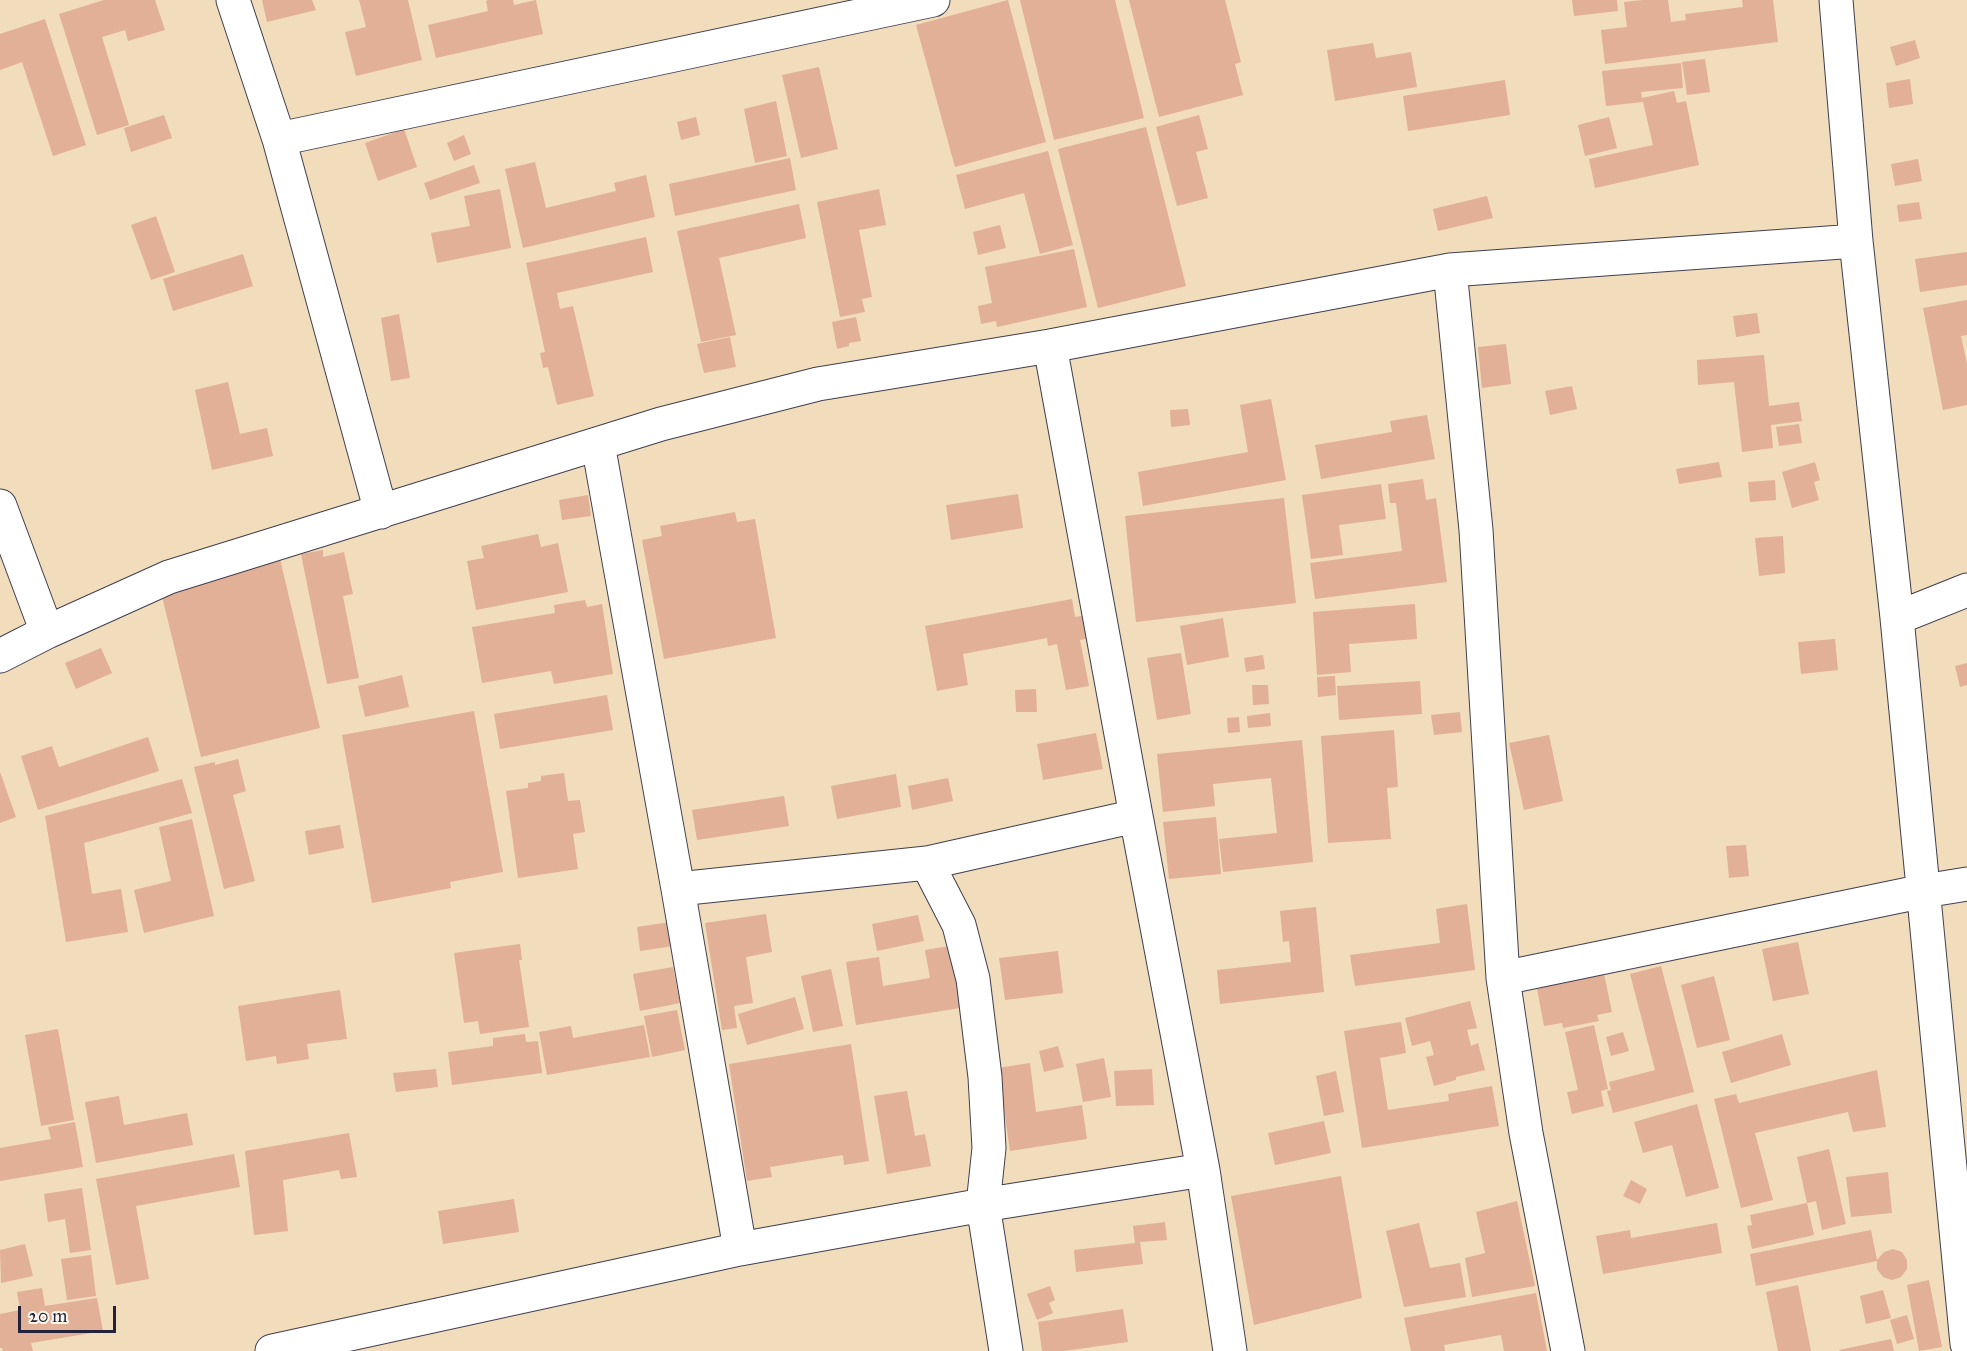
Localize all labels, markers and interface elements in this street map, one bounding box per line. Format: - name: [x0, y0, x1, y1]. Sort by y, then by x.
- scale bar: [21, 1294, 118, 1332]
- text: 20 m: [29, 1305, 67, 1327]

